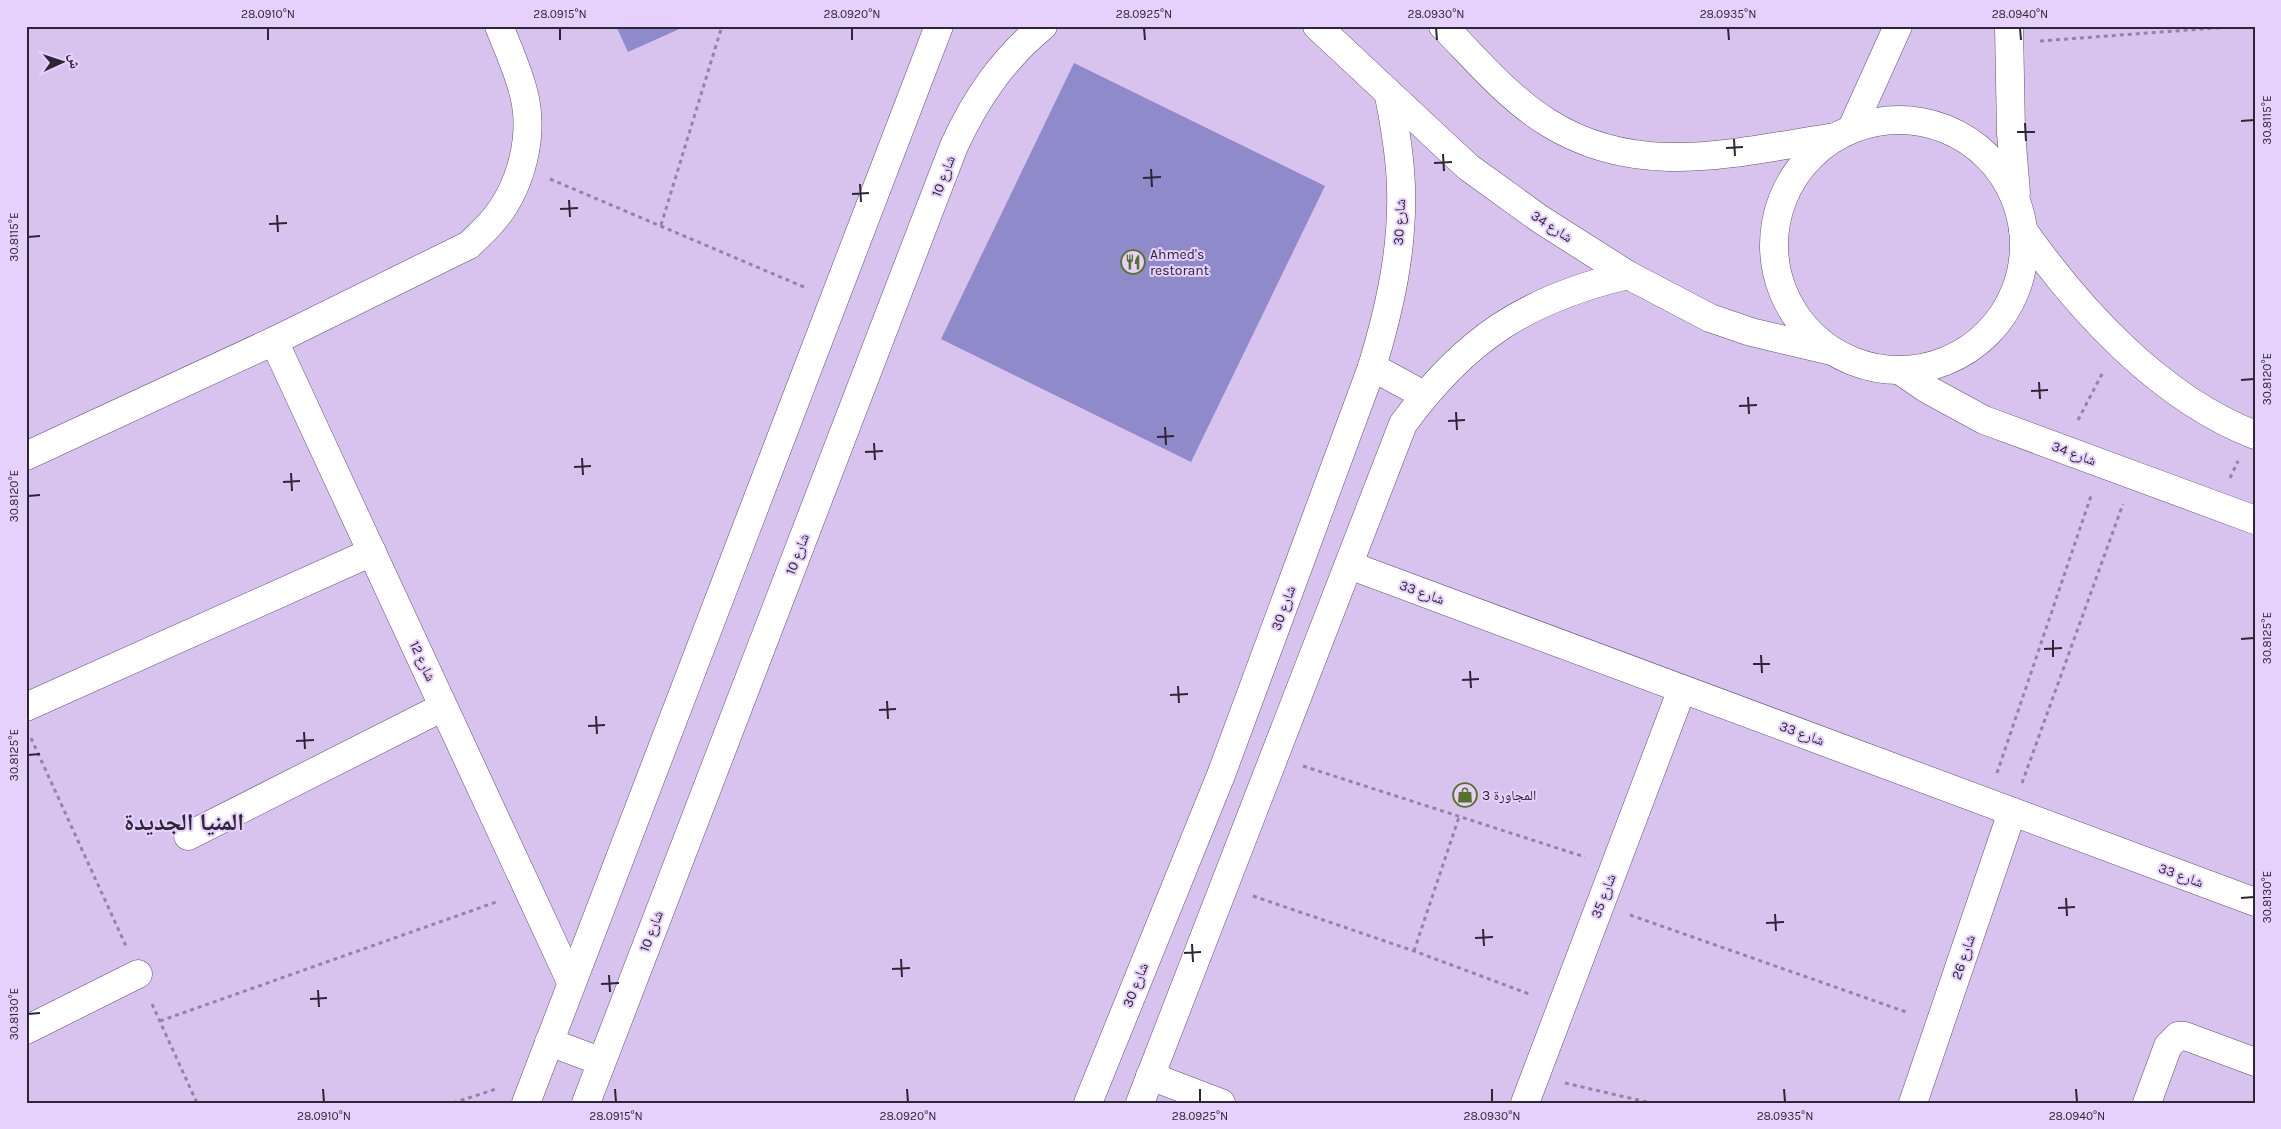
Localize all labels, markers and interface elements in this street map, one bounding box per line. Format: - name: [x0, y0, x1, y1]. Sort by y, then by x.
- text: 28.0910°N: [241, 7, 295, 21]
- text: 28.0915°N: [533, 7, 587, 21]
- text: 28.0920°N: [824, 7, 880, 21]
- text: 28.0925°N: [1116, 7, 1172, 21]
- text: 28.0930°N: [1407, 7, 1465, 21]
- text: 28.0935°N: [1700, 7, 1756, 21]
- text: 28.0940°N: [1992, 7, 2048, 21]
- north arrow: [38, 38, 88, 88]
- text: ش: [66, 53, 83, 69]
- text: 30.8115°E: [2260, 95, 2274, 145]
- street label: شارع 10: [928, 153, 960, 200]
- street label: شارع 30: [1390, 198, 1410, 246]
- street label: شارع 34: [1527, 207, 1576, 247]
- text: 30.8115°E: [7, 212, 21, 262]
- place label: Ahmed's restorant: [1150, 246, 1209, 279]
- restaurant icon: Ahmed's restorant: [1120, 249, 1146, 275]
- text: 30.8120°E: [2260, 353, 2274, 405]
- street label: شارع 34: [2049, 438, 2098, 470]
- text: 30.8120°E: [7, 470, 21, 522]
- street label: شارع 10: [782, 531, 814, 578]
- street label: شارع 33: [1397, 577, 1447, 609]
- street label: شارع 30: [1268, 583, 1300, 633]
- text: 30.8125°E: [2260, 612, 2274, 664]
- street label: شارع 12: [405, 638, 439, 685]
- street label: شارع 33: [1777, 718, 1827, 750]
- text: 30.8125°E: [7, 729, 21, 781]
- shop icon: المجاورة 3: [1452, 782, 1478, 808]
- place label: المجاورة 3: [1482, 787, 1536, 804]
- district label: المنيا الجديدة: [124, 808, 244, 836]
- street label: شارع 33: [2156, 860, 2206, 892]
- text: 30.8130°E: [2260, 871, 2274, 923]
- street label: شارع 35: [1587, 872, 1621, 921]
- street label: شارع 10: [636, 908, 668, 955]
- street label: شارع 26: [1948, 933, 1980, 982]
- street label: شارع 30: [1119, 960, 1153, 1010]
- text: 30.8130°E: [7, 988, 21, 1040]
- text: 28.0910°N: [297, 1109, 351, 1123]
- text: 28.0915°N: [589, 1109, 643, 1123]
- text: 28.0920°N: [880, 1109, 936, 1123]
- text: 28.0925°N: [1172, 1109, 1228, 1123]
- text: 28.0930°N: [1463, 1109, 1521, 1123]
- text: 28.0935°N: [1757, 1109, 1813, 1123]
- text: 28.0940°N: [2049, 1109, 2105, 1123]

